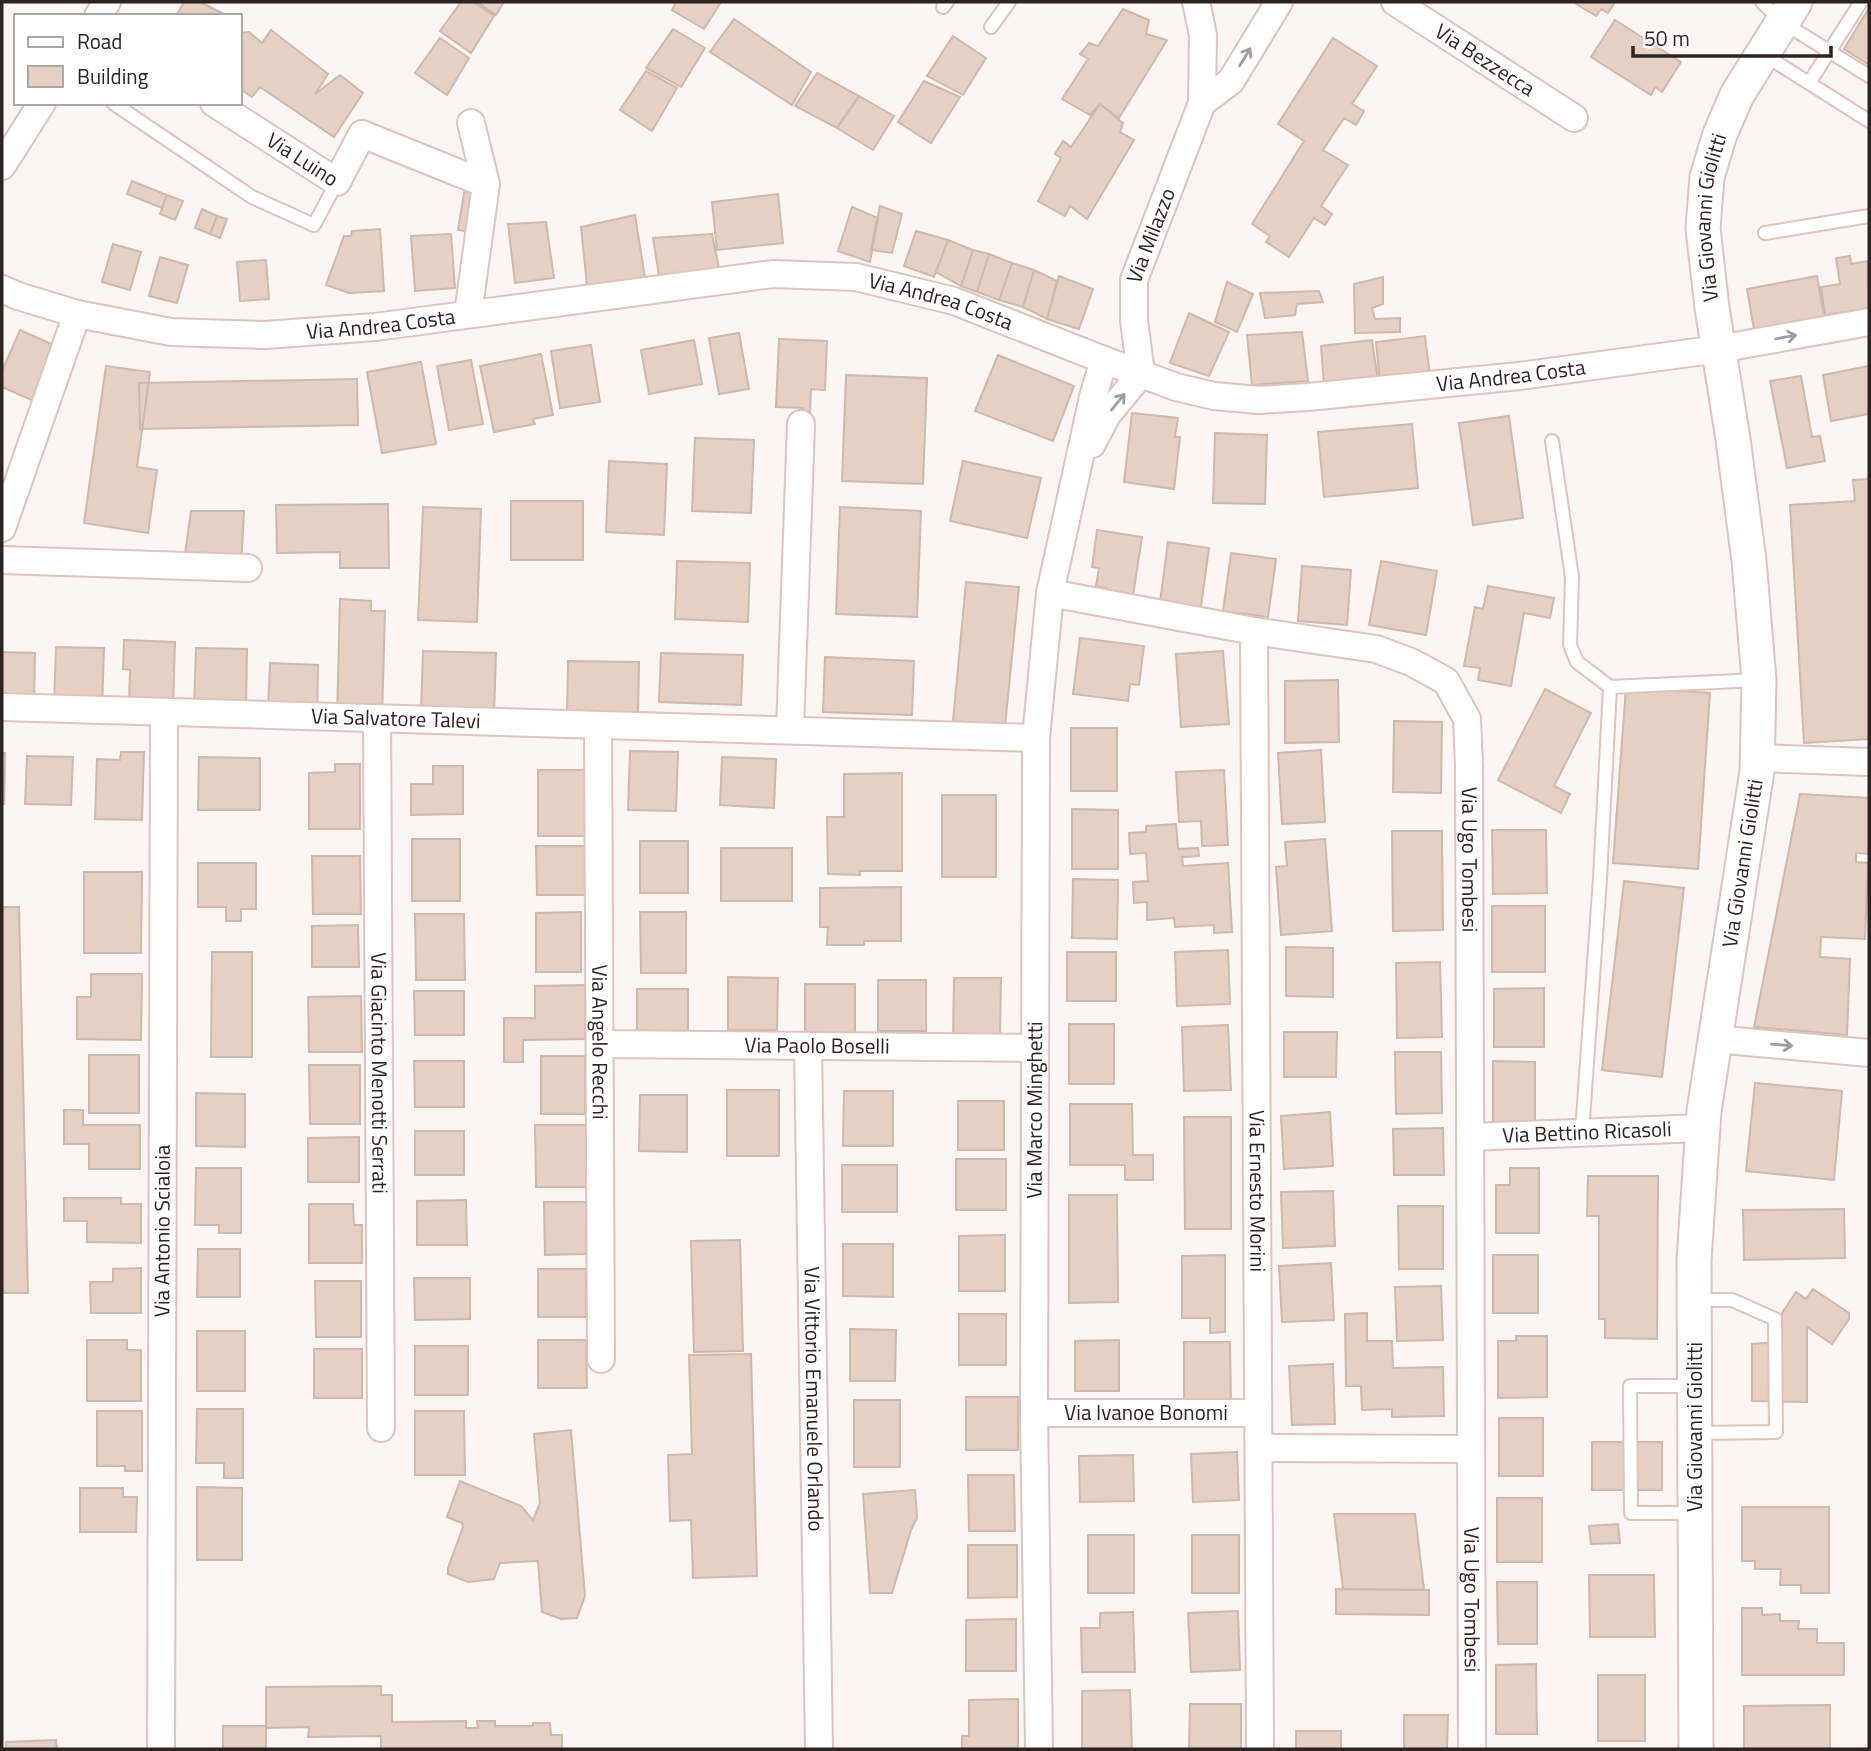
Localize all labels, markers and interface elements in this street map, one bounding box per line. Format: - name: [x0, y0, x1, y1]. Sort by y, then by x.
- legend: [14, 14, 242, 105]
- scale bar: [1633, 14, 1831, 58]
- street label: Via Bezzecca: [1429, 15, 1542, 104]
- text: 50 m: [1644, 22, 1690, 54]
- text: Road: [77, 25, 122, 57]
- one-way arrow: [1239, 48, 1253, 68]
- text: Building: [77, 60, 149, 92]
- street label: Via Luino: [261, 124, 345, 194]
- street label: Via Giovanni Giolitti: [1686, 129, 1734, 304]
- street label: Via Milazzo: [1117, 183, 1183, 288]
- street label: Via Andrea Costa: [865, 264, 1019, 338]
- street label: Via Andrea Costa: [305, 299, 457, 347]
- one-way arrow: [1774, 330, 1797, 343]
- street label: Via Andrea Costa: [1435, 350, 1588, 399]
- one-way arrow: [1110, 393, 1126, 411]
- street label: Via Salvatore Talevi: [311, 699, 481, 736]
- street label: Via Giovanni Giolitti: [1713, 777, 1771, 950]
- street label: Via Ugo Tombesi: [1454, 787, 1487, 932]
- street label: Via Giacinto Menotti Serrati: [363, 952, 397, 1194]
- street label: Via Angelo Recchi: [584, 964, 617, 1120]
- street label: Via Marco Minghetti: [1018, 1021, 1050, 1199]
- street label: Via Paolo Boselli: [744, 1028, 890, 1062]
- one-way arrow: [1770, 1039, 1793, 1052]
- street label: Via Ernesto Morini: [1242, 1110, 1274, 1272]
- street label: Via Bettino Ricasoli: [1502, 1112, 1672, 1151]
- street label: Via Antonio Scialoia: [145, 1144, 178, 1317]
- street label: Via Vittorio Emanuele Orlando: [796, 1266, 833, 1532]
- street label: Via Giovanni Giolitti: [1678, 1342, 1710, 1512]
- street label: Via Ivanoe Bonomi: [1064, 1396, 1228, 1428]
- street label: Via Ugo Tombesi: [1456, 1527, 1489, 1672]

